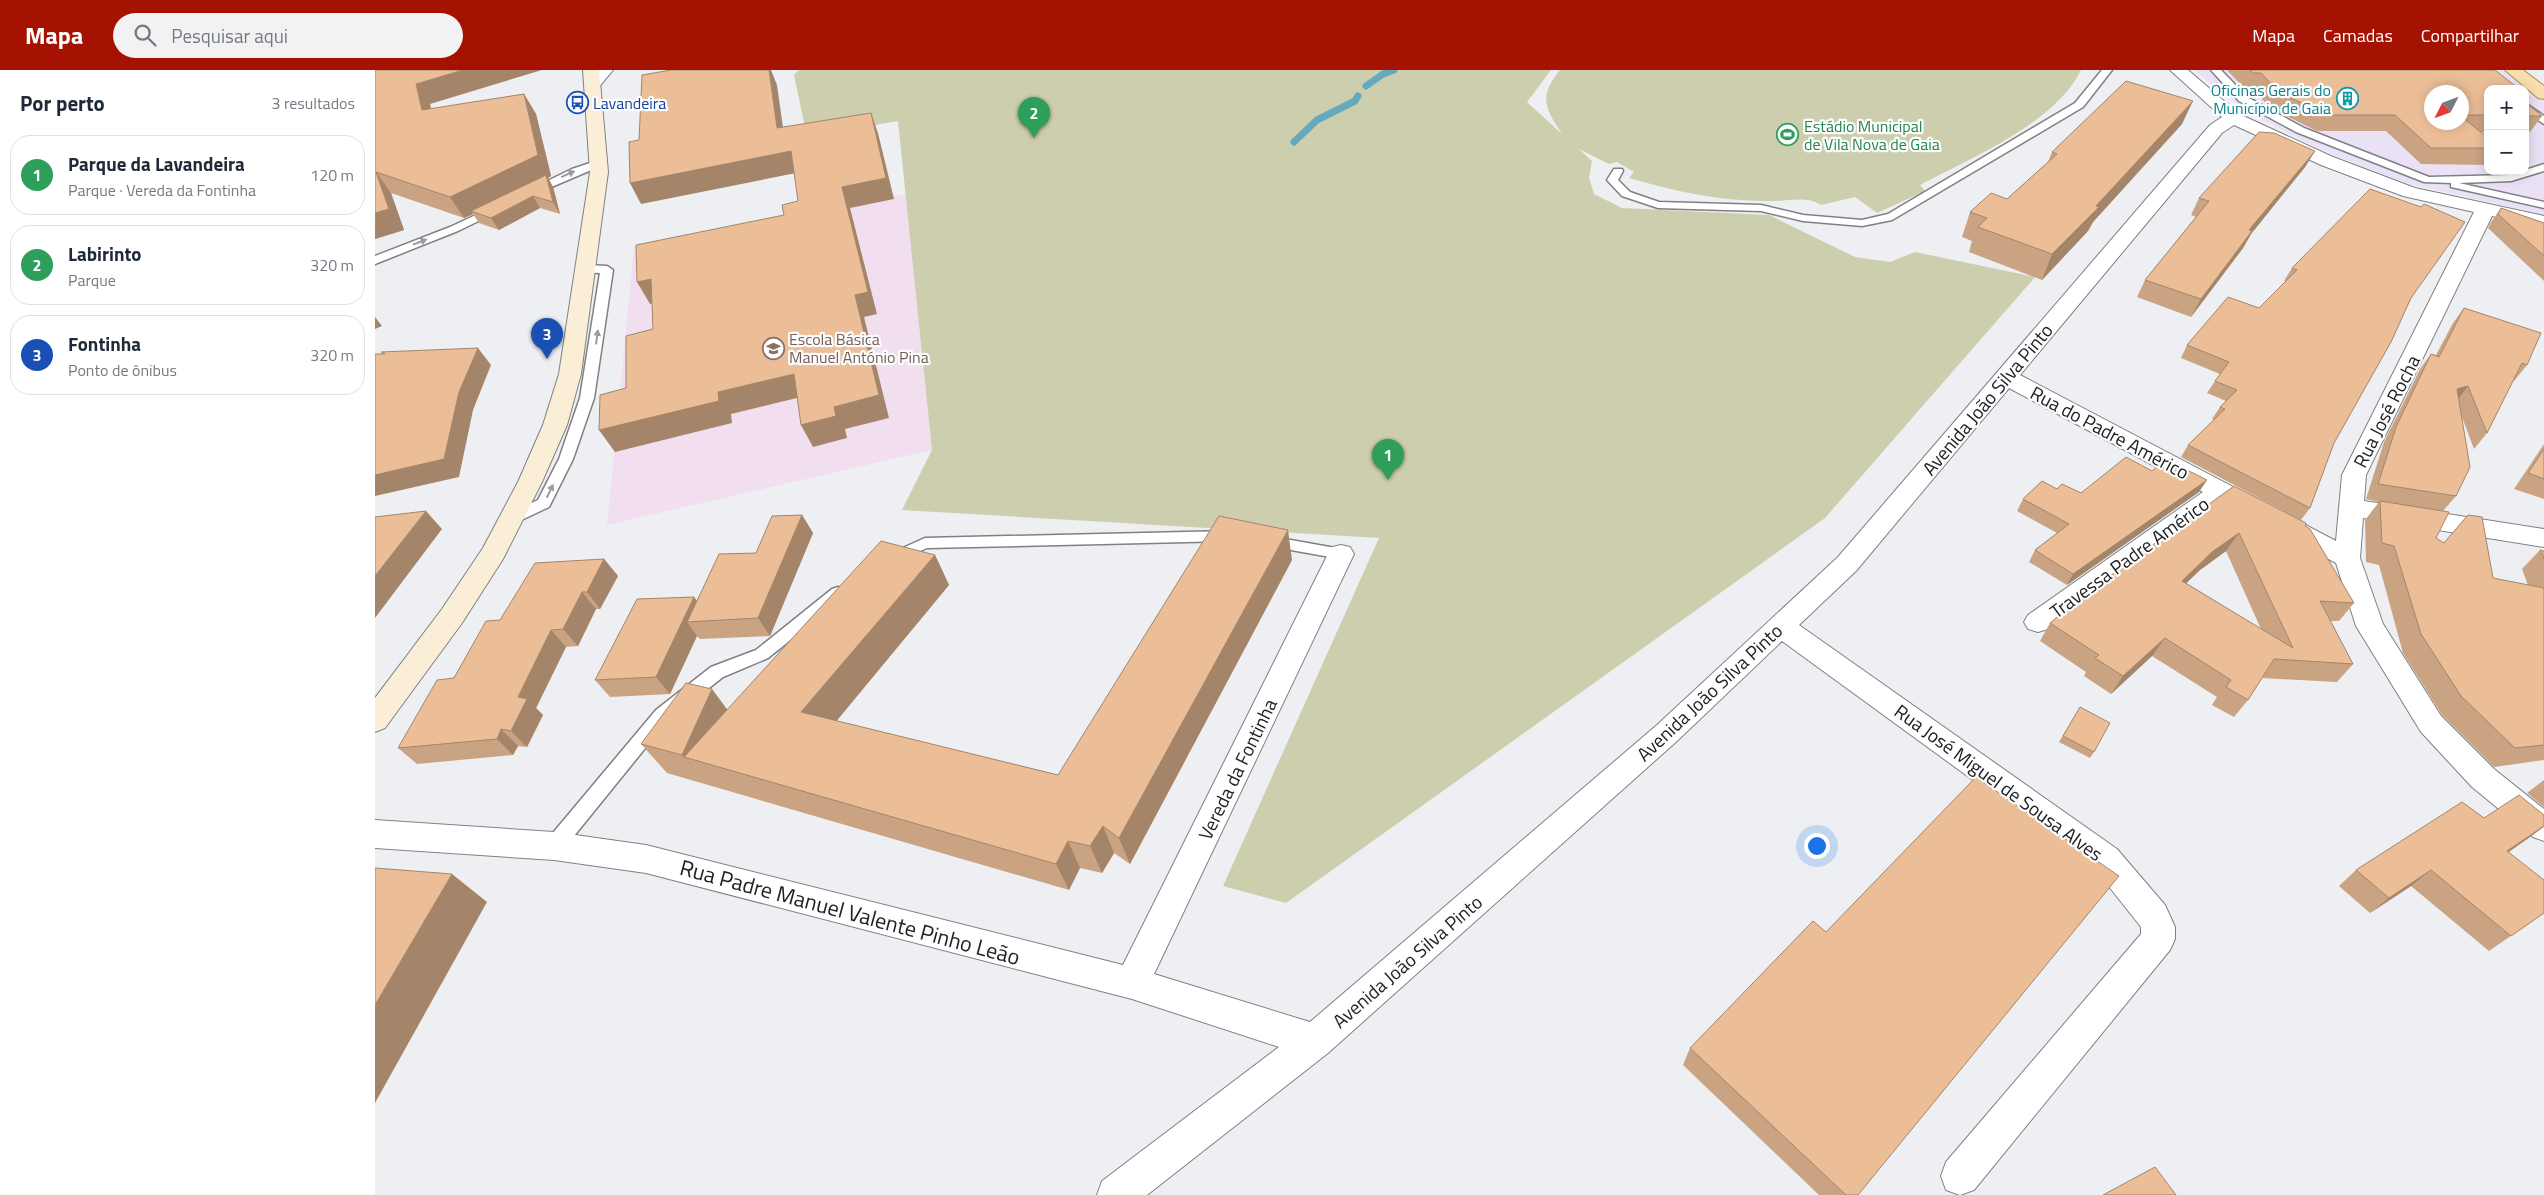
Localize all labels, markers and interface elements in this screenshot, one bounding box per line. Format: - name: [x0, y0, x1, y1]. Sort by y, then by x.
- search box: [113, 13, 463, 58]
- text: Mapa: [25, 17, 83, 53]
- icon: search: [131, 21, 159, 49]
- text: Pesquisar aqui: [171, 21, 288, 50]
- text: Mapa: [2252, 22, 2295, 49]
- text: Camadas: [2323, 22, 2393, 49]
- text: Compartilhar: [2421, 22, 2519, 49]
- place label: Oficinas Gerais do Município de Gaia: [2211, 78, 2331, 120]
- north arrow: [2424, 85, 2469, 130]
- map controls: [2484, 85, 2529, 175]
- button: +: [2484, 85, 2529, 130]
- text: Por perto: [20, 87, 105, 119]
- building icon: Oficinas Gerais do Município de Gaia: [2335, 87, 2359, 111]
- text: 3 resultados: [271, 91, 355, 115]
- bus stop icon: Lavandeira: [565, 91, 589, 115]
- place label: Lavandeira: [593, 91, 666, 115]
- pin: 2: [1018, 97, 1050, 138]
- place label: Estádio Municipal de Vila Nova de Gaia: [1804, 114, 1940, 156]
- sports icon: Estádio Municipal de Vila Nova de Gaia: [1776, 123, 1800, 147]
- button: −: [2484, 130, 2529, 175]
- text: Parque da Lavandeira: [68, 149, 245, 178]
- text: 1: [33, 163, 41, 187]
- text: 120 m: [310, 163, 354, 187]
- one-way arrow: [561, 170, 575, 178]
- text: Parque · Vereda da Fontinha: [68, 178, 256, 202]
- one-way arrow: [413, 238, 428, 245]
- text: Labirinto: [68, 239, 141, 268]
- text: 2: [33, 253, 41, 277]
- text: 320 m: [310, 253, 354, 277]
- text: Parque: [68, 268, 116, 292]
- street label: Avenida João Silva Pinto: [1915, 317, 2059, 481]
- pin: 3: [531, 318, 563, 359]
- place label: Escola Básica Manuel António Pina: [789, 327, 929, 369]
- one-way arrow: [594, 328, 602, 344]
- text: Fontinha: [68, 329, 141, 358]
- school or university icon: Escola Básica Manuel António Pina: [761, 336, 785, 360]
- text: 3: [33, 343, 41, 367]
- text: 320 m: [310, 343, 354, 367]
- street label: Rua José Rocha: [2345, 349, 2427, 472]
- text: Ponto de ônibus: [68, 358, 177, 382]
- street label: Rua do Padre Américo: [2025, 378, 2195, 486]
- pin: 1: [1372, 439, 1404, 480]
- one-way arrow: [546, 484, 554, 498]
- street label: Travessa Padre Américo: [2043, 489, 2215, 625]
- street label: Avenida João Silva Pinto: [1629, 616, 1789, 768]
- street label: Vereda da Fontinha: [1190, 693, 1284, 845]
- street label: Rua José Miguel de Sousa Alves: [1889, 696, 2109, 868]
- your location: [1804, 833, 1830, 859]
- street label: Rua Padre Manuel Valente Pinho Leão: [676, 850, 1024, 974]
- street label: Avenida João Silva Pinto: [1326, 888, 1488, 1034]

